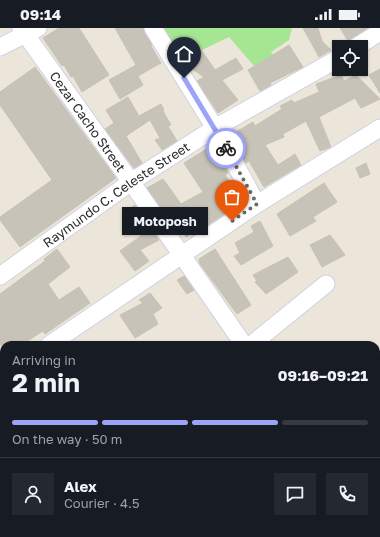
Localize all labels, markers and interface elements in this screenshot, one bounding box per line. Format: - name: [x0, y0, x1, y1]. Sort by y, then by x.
- text: 09:14: [20, 5, 61, 23]
- pin: [167, 37, 201, 78]
- map controls: [332, 40, 368, 76]
- button: locate: [332, 40, 368, 76]
- icon: home: [173, 43, 195, 65]
- street label: Cezar Cacho Street: [47, 68, 129, 175]
- courier: [206, 128, 246, 168]
- icon: bike: [215, 137, 237, 159]
- street label: Raymundo C. Celeste Street: [40, 138, 193, 251]
- pin: [215, 180, 249, 221]
- icon: bag: [221, 186, 243, 208]
- callout: Motoposh: [122, 207, 208, 235]
- text: Motoposh: [133, 213, 197, 229]
- text: Arriving in: [12, 352, 76, 368]
- text: 09:16–09:21: [278, 366, 368, 384]
- text: 2 min: [12, 367, 80, 398]
- text: On the way · 50 m: [12, 431, 122, 447]
- button: person: [12, 473, 54, 515]
- button: chat: [274, 473, 316, 515]
- button: phone: [326, 473, 368, 515]
- text: Alex: [64, 477, 97, 495]
- text: Courier · 4.5: [64, 495, 139, 511]

